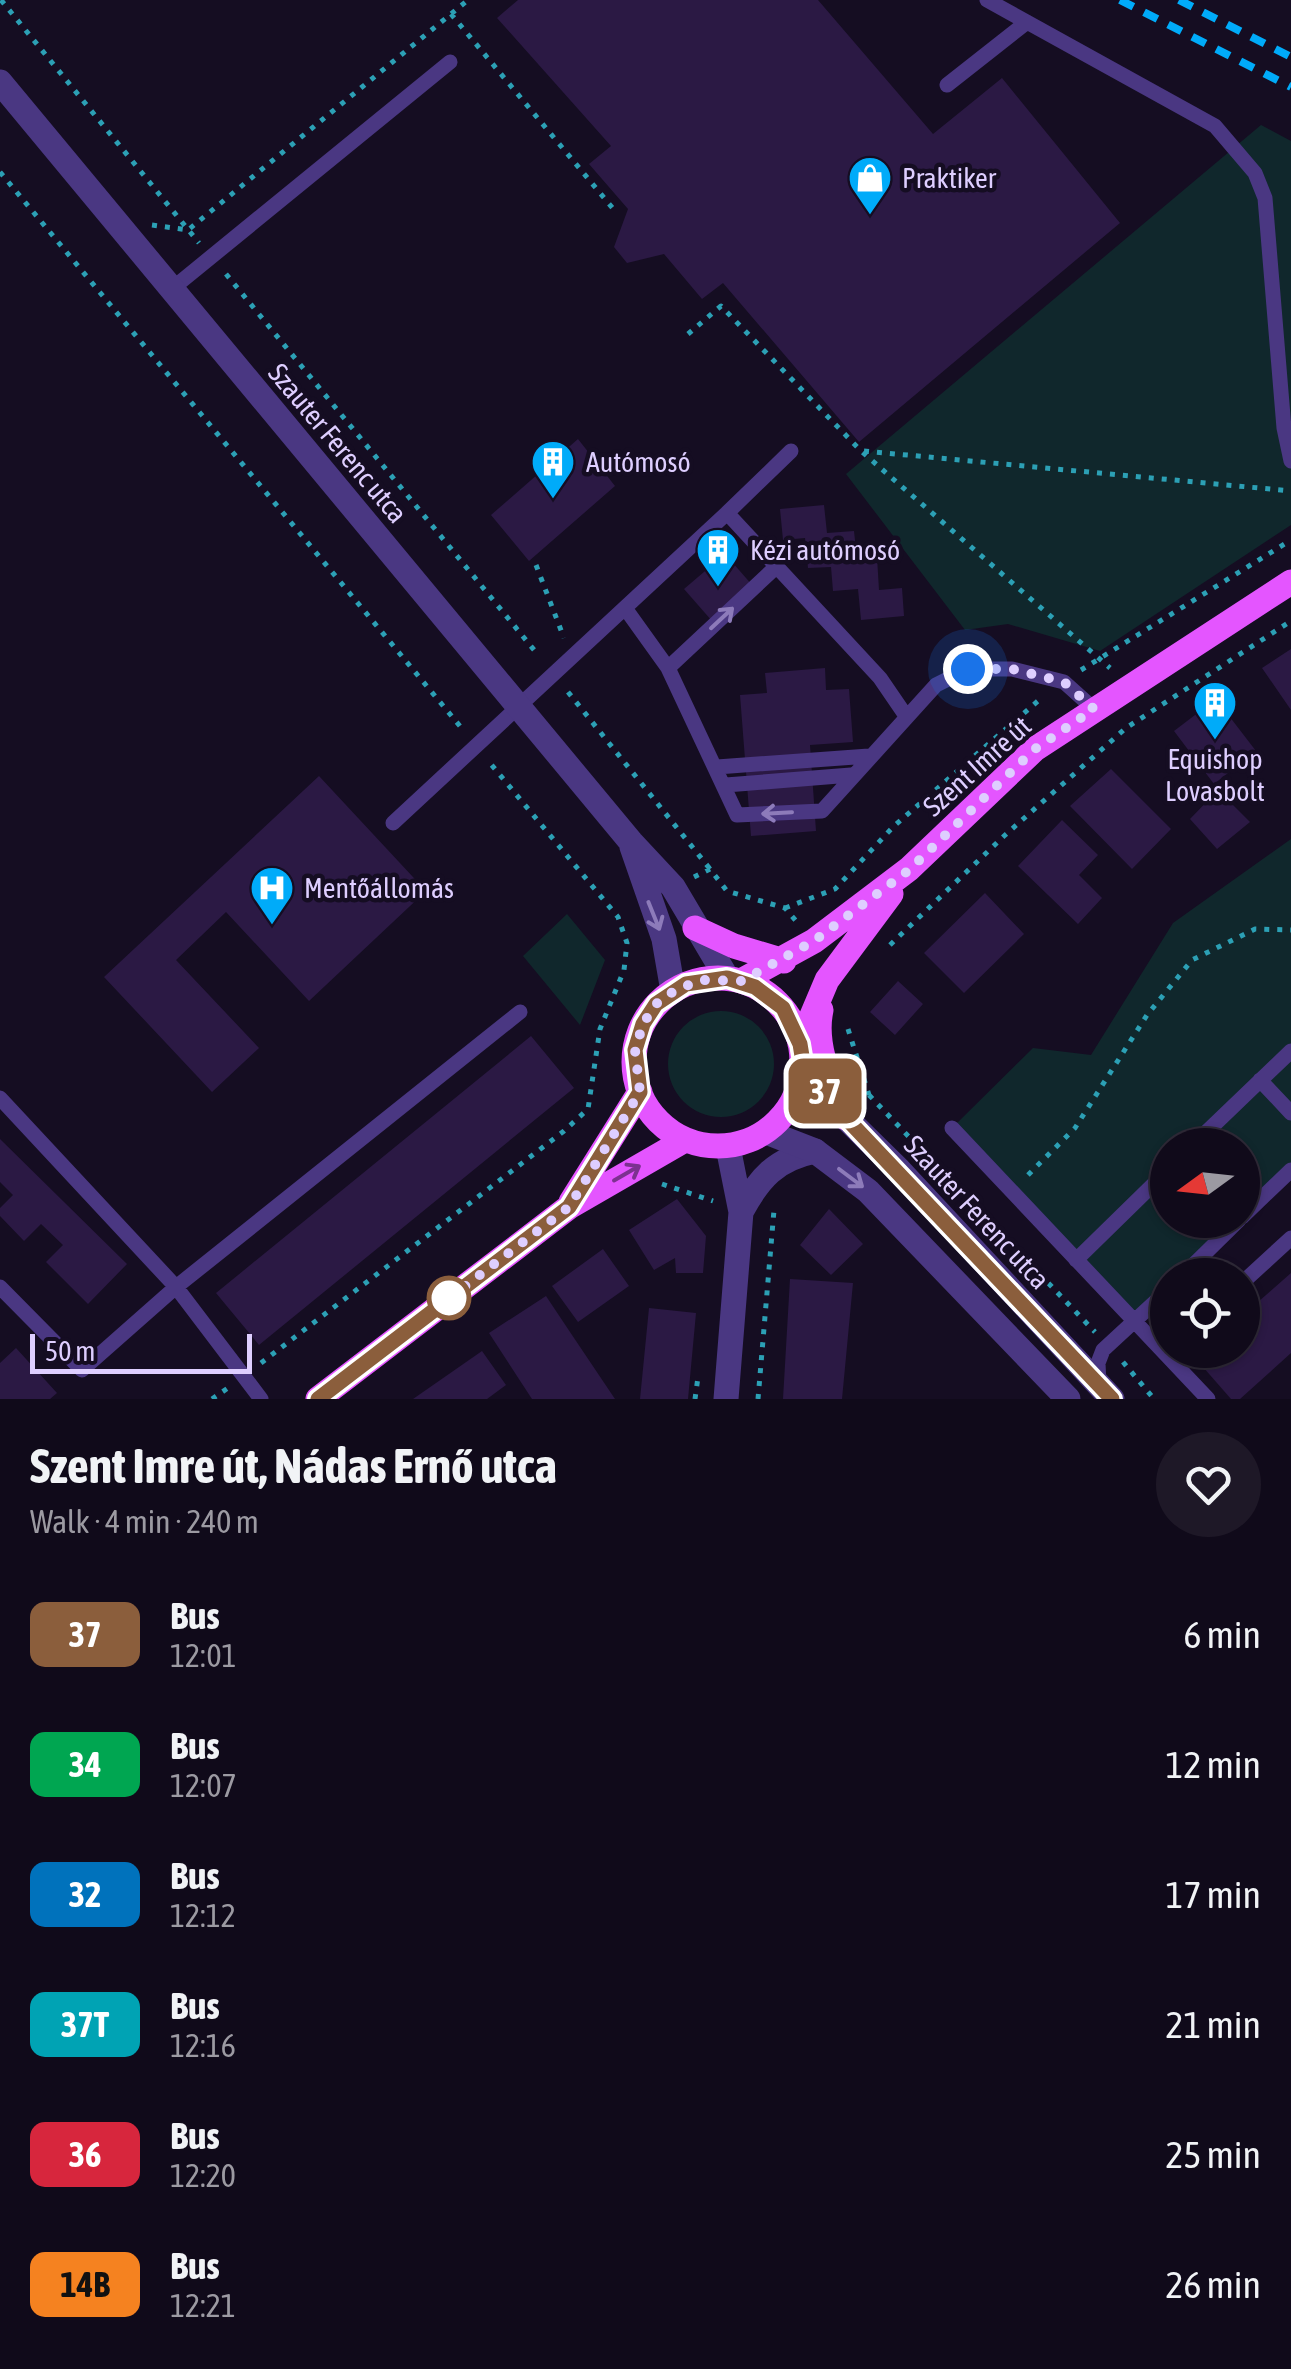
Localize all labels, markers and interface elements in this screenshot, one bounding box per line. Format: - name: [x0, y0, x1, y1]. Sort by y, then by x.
- shop icon: Praktiker: [847, 155, 893, 216]
- place label: Praktiker: [902, 162, 997, 194]
- street label: Szauter Ferenc utca: [262, 357, 414, 529]
- building icon: Autómosó: [530, 439, 576, 500]
- place label: Autómosó: [586, 446, 691, 478]
- building icon: Kézi autómosó: [695, 527, 741, 588]
- place label: Kézi autómosó: [750, 534, 900, 566]
- one-way arrow: [709, 606, 735, 630]
- your location: [943, 644, 993, 694]
- building icon: Equishop Lovasbolt: [1192, 680, 1238, 741]
- street label: Szent Imre út: [917, 709, 1037, 823]
- place label: Equishop Lovasbolt: [1165, 743, 1265, 807]
- one-way arrow: [761, 804, 794, 823]
- hospital icon: Mentőállomás: [249, 865, 295, 926]
- place label: Mentőállomás: [304, 872, 454, 904]
- one-way arrow: [647, 900, 665, 931]
- line badge: 37: [780, 1058, 870, 1124]
- text: 37: [809, 1071, 841, 1111]
- north arrow: [1150, 1128, 1260, 1238]
- map controls: [1150, 1128, 1260, 1368]
- street label: Szauter Ferenc utca: [898, 1129, 1056, 1295]
- one-way arrow: [612, 1163, 640, 1183]
- one-way arrow: [837, 1168, 864, 1189]
- button: locate: [1150, 1258, 1260, 1368]
- unlabelled marker: [428, 1277, 470, 1319]
- scale bar: [30, 1329, 252, 1374]
- text: 50 m: [45, 1335, 95, 1367]
- button: heart: [1156, 1432, 1261, 1537]
- text: Szent Imre út, Nádas Ernő utca: [30, 1438, 557, 1493]
- text: Walk · 4 min · 240 m: [30, 1503, 259, 1540]
- text: Bus: [170, 1594, 220, 1637]
- text: 6 min: [1183, 1613, 1261, 1656]
- text: 37: [69, 1614, 101, 1654]
- text: 12:01: [170, 1637, 237, 1674]
- text: Bus: [170, 1724, 220, 1767]
- text: 12 min: [1166, 1743, 1261, 1786]
- text: 34: [69, 1744, 101, 1784]
- text: 12:07: [170, 1767, 237, 1804]
- text: Bus: [170, 1854, 220, 1897]
- text: 17 min: [1166, 1873, 1261, 1916]
- text: 32: [69, 1874, 101, 1914]
- text: 12:12: [170, 1897, 236, 1934]
- text: Bus: [170, 1984, 220, 2027]
- text: 21 min: [1166, 2003, 1261, 2046]
- text: 37T: [61, 2004, 109, 2044]
- text: 12:16: [170, 2027, 236, 2064]
- text: Bus: [170, 2114, 220, 2157]
- text: 25 min: [1166, 2133, 1261, 2176]
- text: 36: [69, 2134, 101, 2174]
- text: 12:20: [170, 2157, 236, 2194]
- text: Bus: [170, 2244, 220, 2287]
- text: 26 min: [1166, 2263, 1261, 2306]
- text: 14B: [60, 2264, 110, 2304]
- text: 12:21: [170, 2287, 236, 2324]

